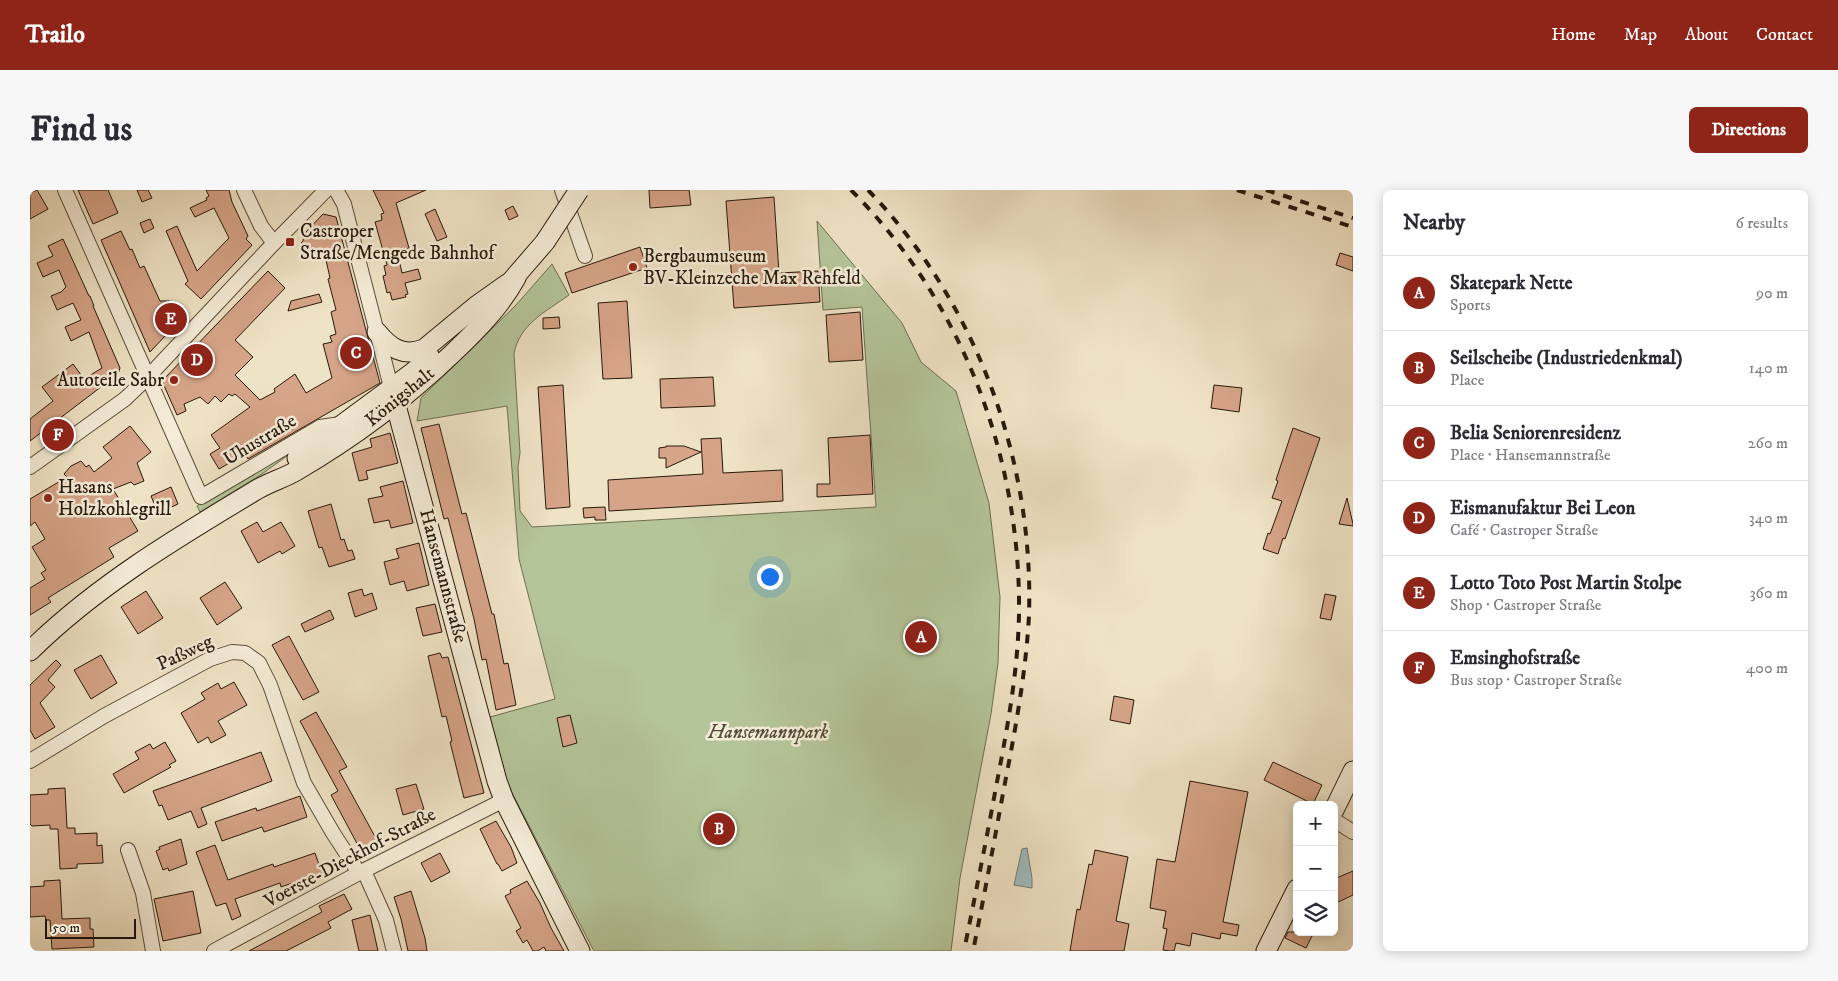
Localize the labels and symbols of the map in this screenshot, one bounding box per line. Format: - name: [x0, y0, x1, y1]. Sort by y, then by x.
- place label: Castroper Straße/Mengede Bahnhof: [300, 220, 497, 265]
- marker: Castroper Straße/Mengede Bahnhof: [284, 236, 296, 248]
- place label: Bergbaumuseum BV-Kleinzeche Max Rehfeld: [643, 245, 861, 290]
- marker: Bergbaumuseum BV-Kleinzeche Max Rehfeld: [627, 261, 639, 273]
- pin: E: [155, 300, 187, 338]
- pin: C: [340, 334, 372, 372]
- pin: D: [181, 341, 213, 379]
- street label: Königshalt: [361, 362, 439, 432]
- place label: Autoteile Sabr: [57, 369, 164, 392]
- marker: Autoteile Sabr: [168, 374, 180, 386]
- street label: Uhustraße: [220, 409, 301, 471]
- pin: F: [42, 416, 74, 454]
- place label: Hasans Holzkohlegrill: [58, 476, 172, 521]
- marker: Hasans Holzkohlegrill: [42, 492, 54, 504]
- street label: Hansemannstraße: [414, 507, 472, 645]
- your location: [757, 564, 783, 590]
- pin: A: [905, 618, 937, 656]
- street label: Paßweg: [153, 630, 217, 676]
- park label: Hansemannpark: [707, 721, 828, 745]
- street label: Voerste-Dieckhof-Straße: [259, 803, 440, 913]
- pin: B: [703, 810, 735, 848]
- scale bar: [45, 916, 136, 939]

